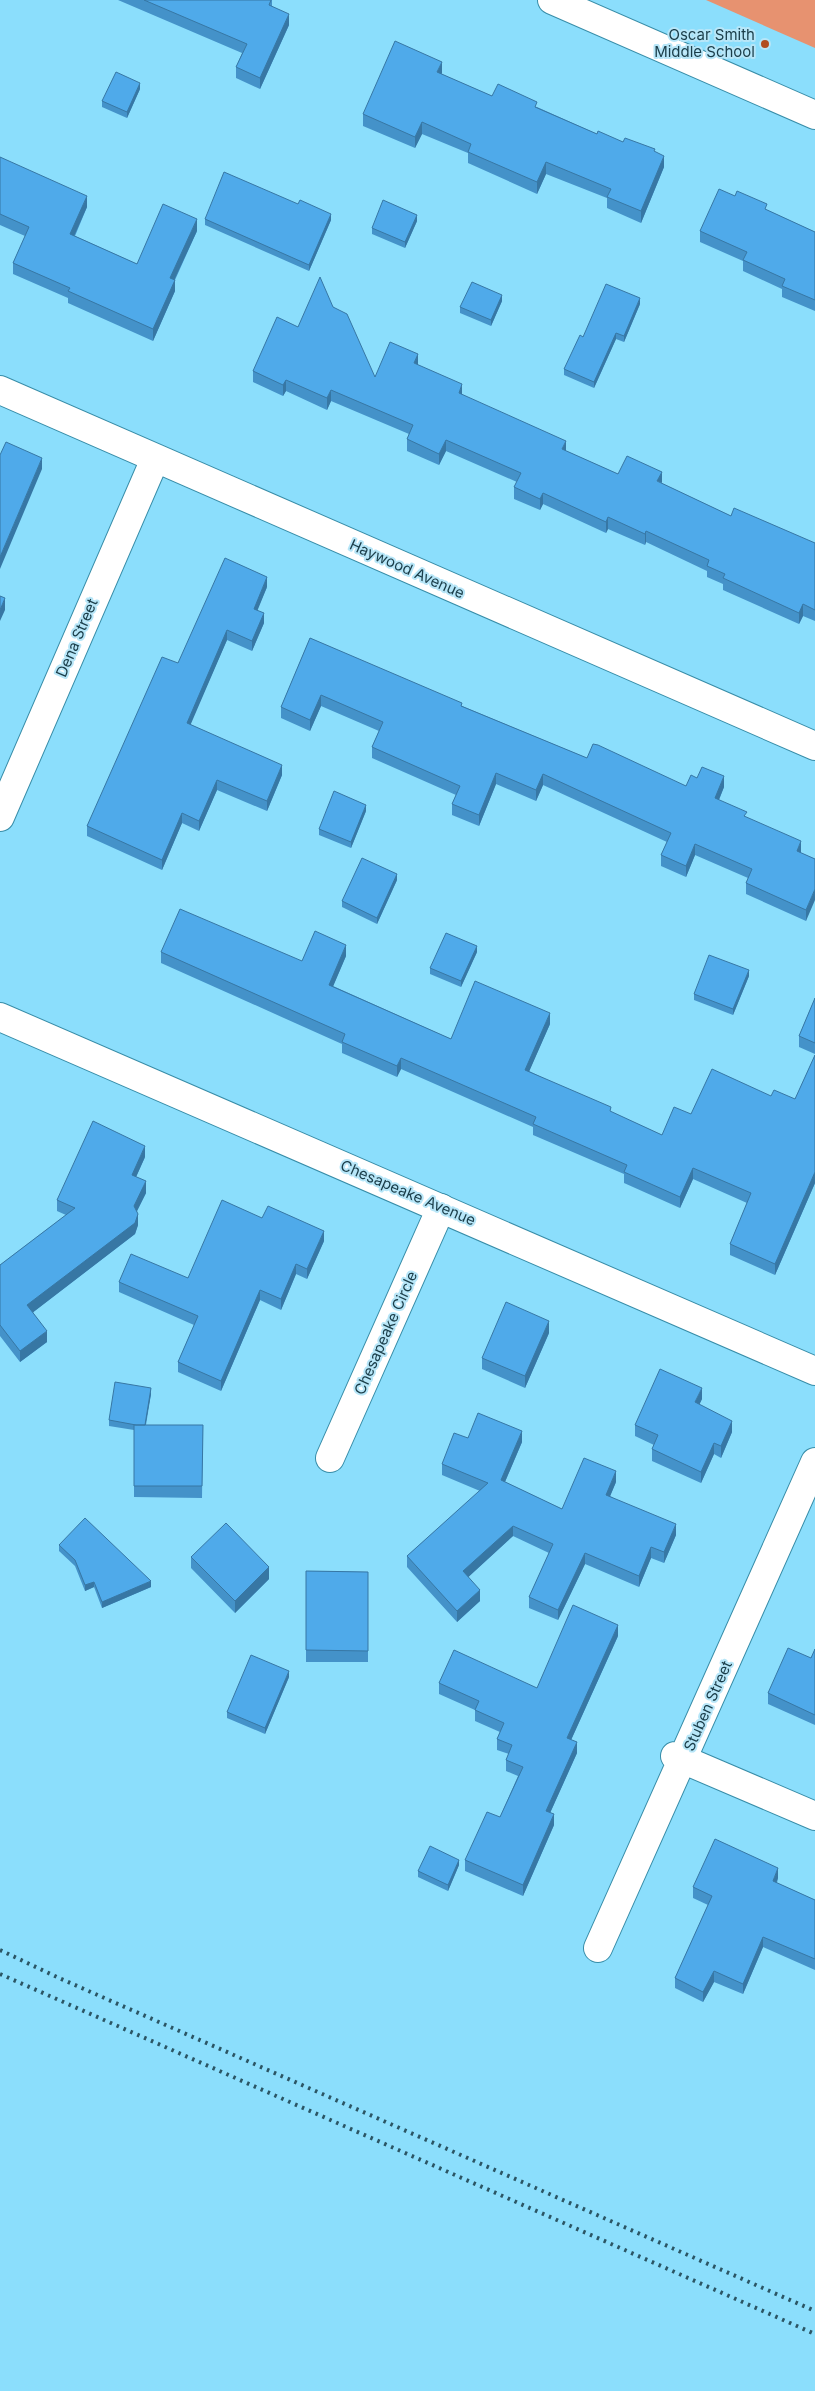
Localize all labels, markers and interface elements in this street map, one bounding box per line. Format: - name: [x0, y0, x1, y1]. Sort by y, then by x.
- place label: Oscar Smith Middle School: [654, 25, 755, 61]
- marker: Oscar Smith Middle School: [759, 38, 771, 50]
- street label: Haywood Avenue: [347, 535, 468, 602]
- street label: Dena Street: [52, 596, 102, 680]
- street label: Chesapeake Avenue: [338, 1155, 479, 1230]
- street label: Chesapeake Circle: [350, 1268, 421, 1398]
- street label: Stuben Street: [679, 1658, 736, 1754]

